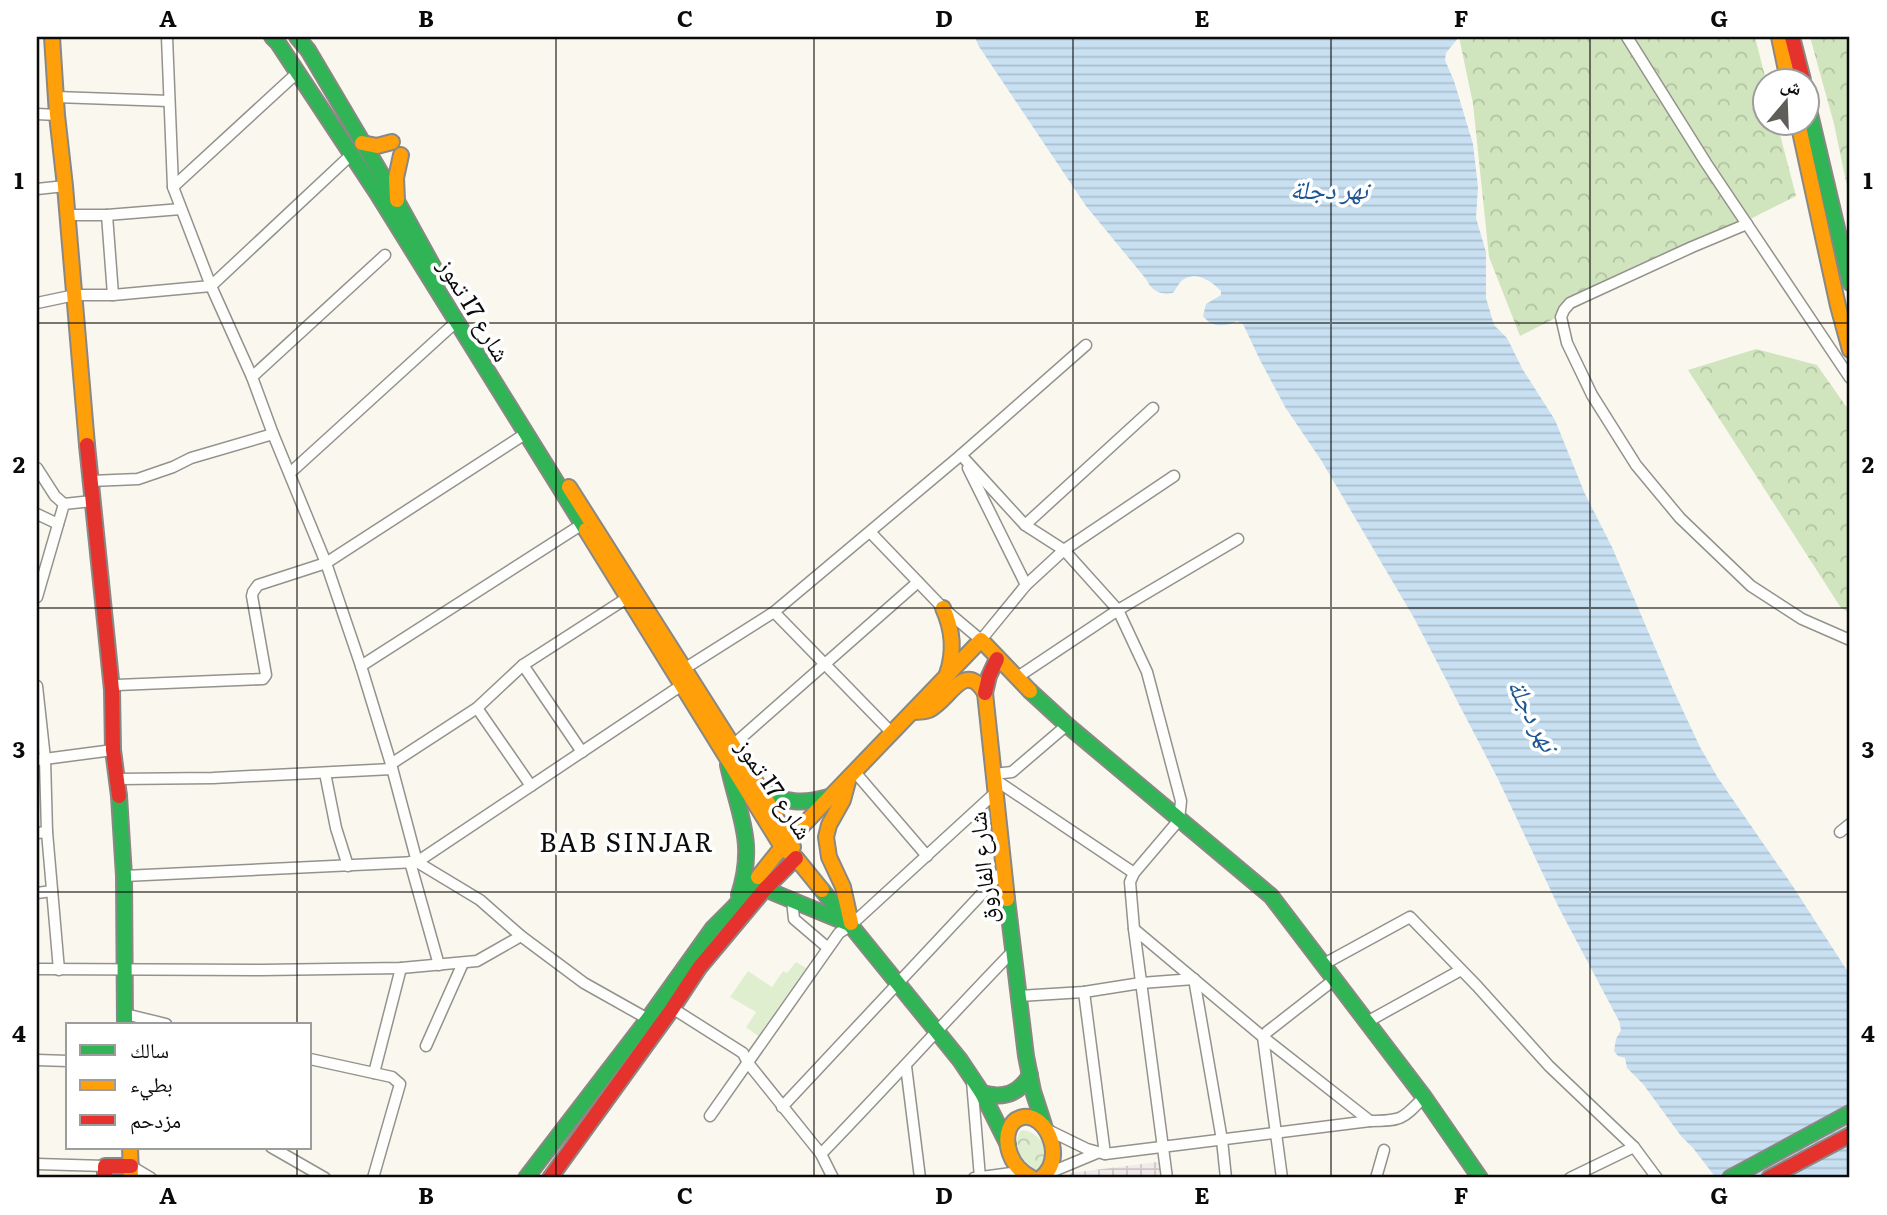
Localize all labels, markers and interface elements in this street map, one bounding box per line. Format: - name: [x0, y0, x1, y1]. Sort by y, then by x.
- text: A: [159, 0, 177, 34]
- text: B: [418, 0, 434, 34]
- text: C: [677, 0, 693, 34]
- text: D: [935, 0, 953, 34]
- text: E: [1194, 0, 1210, 34]
- text: F: [1454, 0, 1469, 34]
- text: G: [1710, 0, 1728, 34]
- north arrow: [1750, 66, 1820, 136]
- text: ش: [1778, 68, 1806, 102]
- text: 1: [14, 162, 24, 196]
- text: 1: [1863, 162, 1873, 196]
- water label: نهر دجلة: [1290, 168, 1371, 207]
- street label: شارع 17 تموز: [431, 250, 521, 367]
- text: 2: [13, 446, 25, 480]
- text: 2: [1862, 446, 1874, 480]
- water label: نهر دجلة: [1499, 670, 1572, 761]
- street label: شارع 17 تموز: [729, 730, 823, 846]
- text: 3: [13, 731, 25, 765]
- text: 3: [1862, 731, 1874, 765]
- street label: شارع الفاروق: [958, 810, 1004, 926]
- district label: BAB SINJAR: [539, 821, 715, 860]
- text: 4: [12, 1015, 26, 1049]
- text: 4: [1861, 1015, 1875, 1049]
- legend: [66, 1023, 312, 1148]
- text: سالك: [130, 1033, 169, 1064]
- text: بطيء: [130, 1067, 173, 1101]
- text: مزدحم: [130, 1103, 181, 1135]
- text: A: [159, 1177, 177, 1211]
- text: B: [418, 1177, 434, 1211]
- text: C: [677, 1177, 693, 1211]
- text: D: [935, 1177, 953, 1211]
- text: E: [1194, 1177, 1210, 1211]
- text: F: [1454, 1177, 1469, 1211]
- text: G: [1710, 1177, 1728, 1211]

